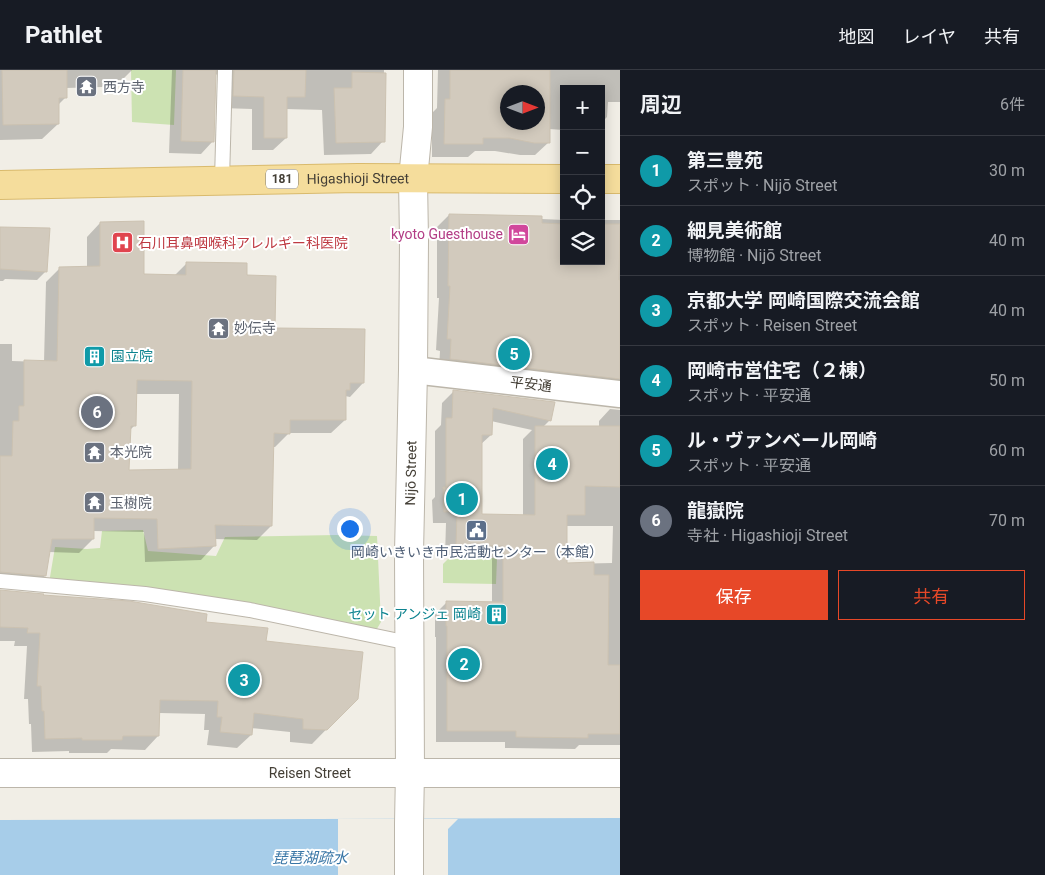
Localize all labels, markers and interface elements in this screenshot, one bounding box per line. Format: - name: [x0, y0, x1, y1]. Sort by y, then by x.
- text: Pathlet: [25, 21, 102, 49]
- text: 地図: [839, 26, 875, 47]
- text: レイヤ: [903, 26, 956, 47]
- text: 共有: [984, 26, 1020, 47]
- temple icon: 西方寺: [75, 75, 99, 99]
- place label: 西方寺: [103, 79, 145, 95]
- north arrow: [500, 85, 545, 130]
- map controls: [560, 85, 605, 265]
- button: +: [560, 85, 605, 130]
- text: 周辺: [640, 93, 682, 117]
- text: 6件: [1000, 95, 1025, 114]
- button: −: [560, 130, 605, 175]
- text: 第三豊苑: [687, 149, 763, 172]
- text: 1: [651, 161, 661, 180]
- text: 30 m: [989, 161, 1025, 180]
- road number: 181: [266, 170, 298, 188]
- street label: Higashioji Street: [307, 170, 410, 187]
- button: locate: [560, 175, 605, 220]
- text: スポット · Nijō Street: [687, 176, 838, 195]
- text: 細見美術館: [687, 219, 782, 242]
- button: layers: [560, 220, 605, 265]
- hotel icon: kyoto Guesthouse: [507, 222, 531, 246]
- place label: kyoto Guesthouse: [391, 226, 503, 242]
- hospital icon: 石川耳鼻咽喉科アレルギー科医院: [110, 231, 134, 255]
- text: 2: [651, 231, 661, 250]
- text: 40 m: [989, 231, 1025, 250]
- place label: 石川耳鼻咽喉科アレルギー科医院: [138, 235, 348, 251]
- text: 博物館 · Nijō Street: [687, 246, 822, 265]
- text: 京都大学 岡崎国際交流会館: [687, 289, 920, 312]
- text: 3: [651, 301, 661, 320]
- text: 40 m: [989, 301, 1025, 320]
- temple icon: 妙伝寺: [206, 316, 230, 340]
- text: スポット · Reisen Street: [687, 316, 857, 335]
- place label: 妙伝寺: [234, 320, 276, 336]
- pin: 5: [498, 335, 530, 373]
- building icon: 園立院: [83, 344, 107, 368]
- place label: 園立院: [111, 348, 153, 364]
- text: 岡崎市営住宅（２棟）: [687, 359, 877, 382]
- text: 4: [651, 371, 661, 390]
- text: 50 m: [989, 371, 1025, 390]
- street label: 平安通: [509, 374, 553, 394]
- text: スポット · 平安通: [687, 386, 811, 405]
- pin: 6: [81, 393, 113, 431]
- text: ル・ヴァンベール岡崎: [687, 429, 877, 452]
- temple icon: 本光院: [82, 440, 106, 464]
- street label: Nijō Street: [402, 440, 419, 506]
- text: 5: [651, 441, 661, 460]
- text: 60 m: [989, 441, 1025, 460]
- place label: 本光院: [110, 444, 152, 460]
- pin: 4: [536, 445, 568, 483]
- text: スポット · 平安通: [687, 456, 811, 475]
- pin: 1: [446, 480, 478, 518]
- temple icon: 玉樹院: [82, 491, 106, 515]
- place label: 玉樹院: [110, 495, 152, 511]
- text: 龍嶽院: [687, 499, 744, 522]
- text: 6: [651, 511, 661, 530]
- text: 70 m: [989, 511, 1025, 530]
- your location: [337, 516, 363, 542]
- public building icon: 岡崎いきいき市民活動センター（本館）: [465, 518, 489, 542]
- text: 寺社 · Higashioji Street: [687, 526, 848, 545]
- place label: 岡崎いきいき市民活動センター（本館）: [351, 544, 603, 560]
- button: 保存: [640, 570, 828, 620]
- button: 共有: [838, 570, 1025, 620]
- building icon: セット アンジェ 岡崎: [485, 602, 509, 626]
- place label: セット アンジェ 岡崎: [349, 606, 481, 622]
- pin: 2: [448, 645, 480, 683]
- pin: 3: [228, 661, 260, 699]
- street label: Reisen Street: [269, 765, 352, 781]
- water label: 琵琶湖疏水: [272, 849, 349, 867]

